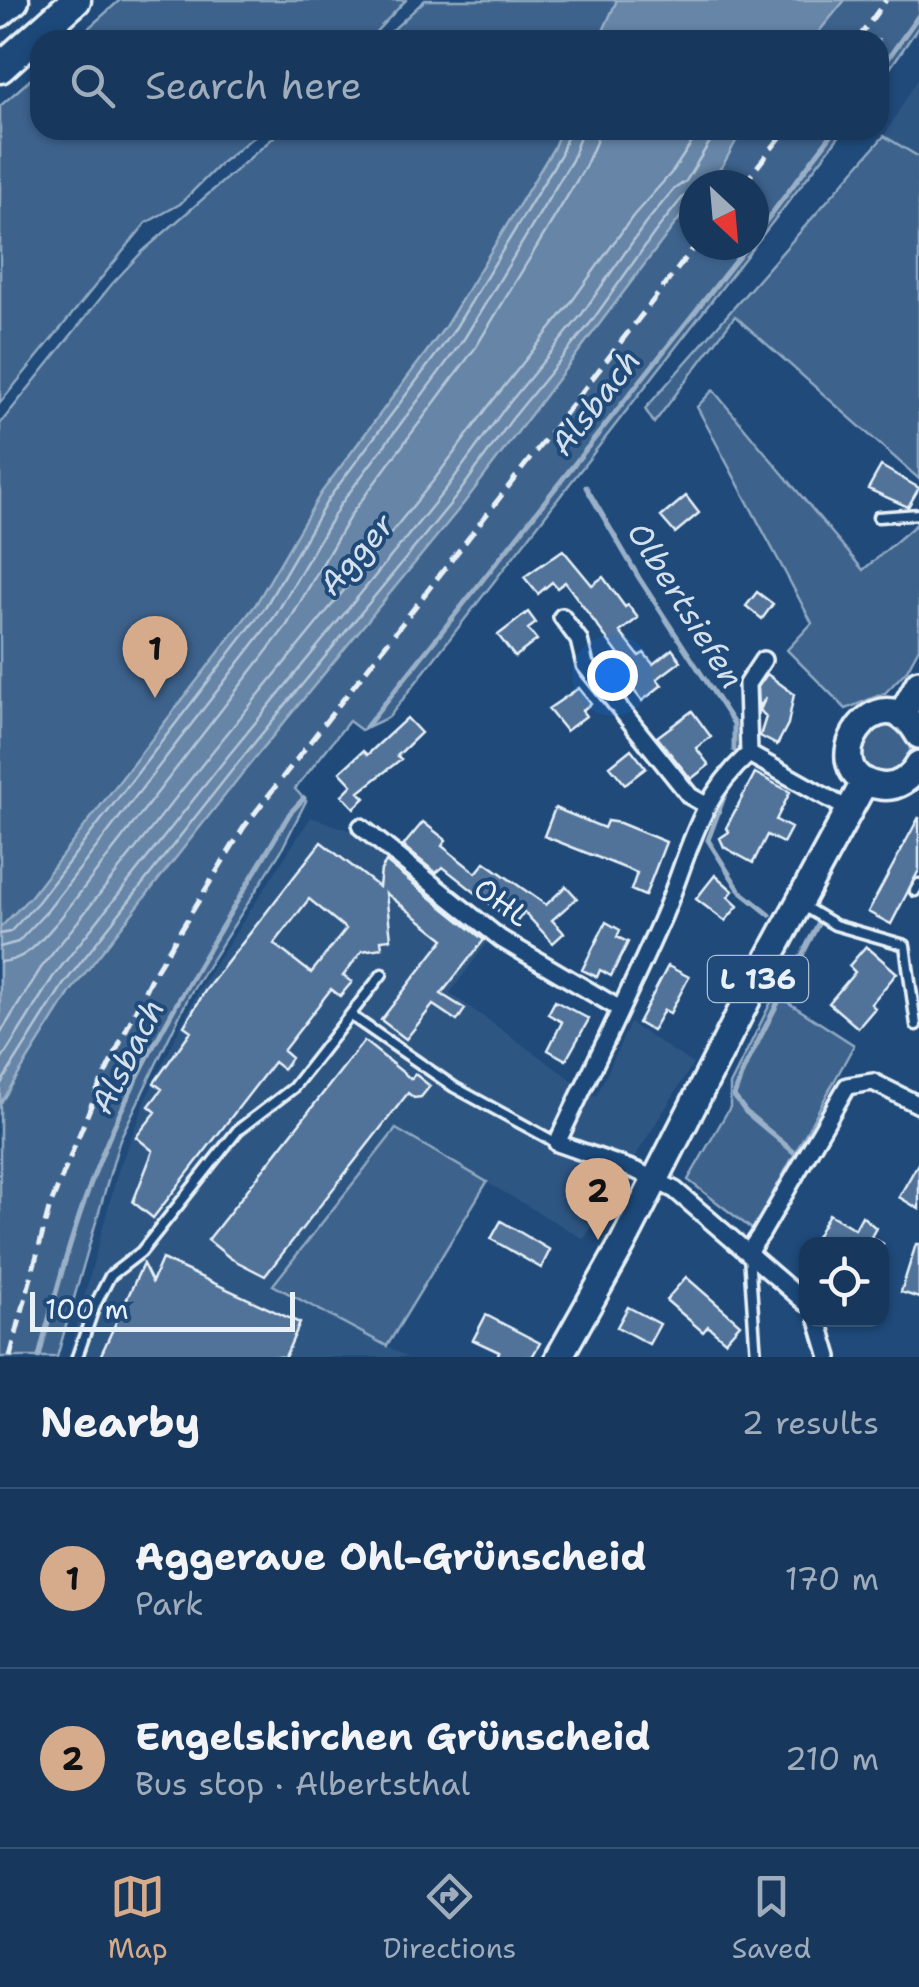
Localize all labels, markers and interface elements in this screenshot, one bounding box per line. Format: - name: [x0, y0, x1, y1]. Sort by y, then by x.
- search box: [30, 30, 889, 140]
- icon: search: [65, 58, 120, 113]
- text: Search here: [145, 60, 362, 111]
- north arrow: [679, 170, 769, 260]
- water label: Alsbach: [540, 340, 650, 464]
- water label: Agger: [309, 503, 404, 604]
- water label: Olbertsiefen: [618, 514, 754, 696]
- pin: 1: [122, 616, 188, 698]
- your location: [587, 650, 638, 701]
- street label: OHL: [466, 868, 538, 936]
- road number: L 136: [708, 956, 808, 1002]
- water label: Alsbach: [80, 991, 174, 1121]
- pin: 2: [566, 1158, 630, 1240]
- map controls: [799, 1237, 889, 1327]
- button: locate: [799, 1237, 889, 1327]
- scale bar: [30, 1287, 295, 1332]
- text: 100 m: [45, 1290, 129, 1328]
- text: Nearby: [40, 1394, 200, 1450]
- text: 2 results: [742, 1401, 879, 1444]
- text: Aggeraue Ohl-Grünscheid: [135, 1531, 647, 1582]
- text: 1: [65, 1557, 80, 1600]
- text: 170 m: [785, 1557, 879, 1600]
- text: Park: [135, 1582, 204, 1625]
- text: Engelskirchen Grünscheid: [135, 1711, 651, 1762]
- text: 2: [61, 1737, 84, 1780]
- text: 210 m: [785, 1737, 879, 1780]
- text: Bus stop · Albertsthal: [135, 1762, 470, 1805]
- tab: Map: [108, 1869, 168, 1967]
- tab: Directions: [383, 1869, 516, 1967]
- tab: Saved: [732, 1869, 811, 1967]

